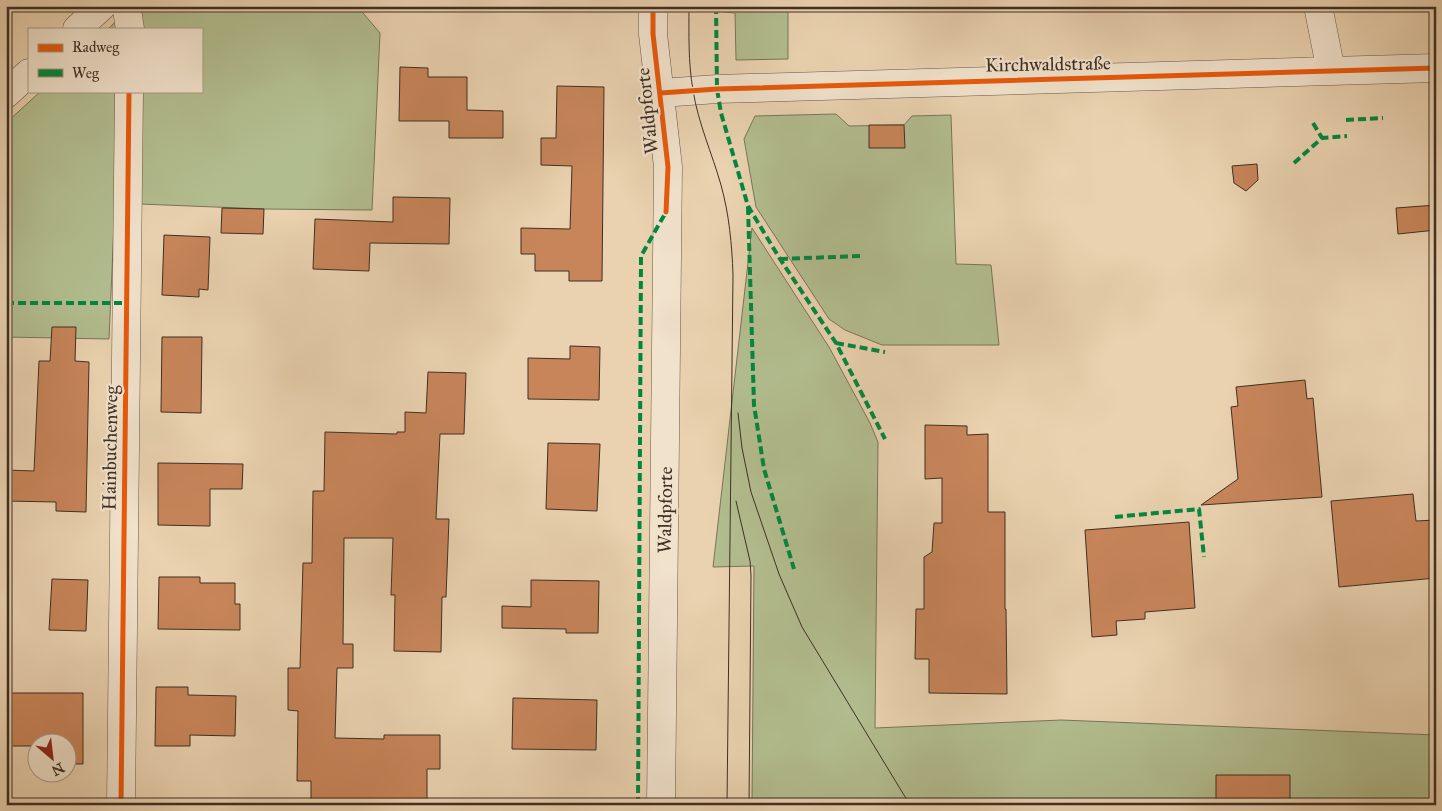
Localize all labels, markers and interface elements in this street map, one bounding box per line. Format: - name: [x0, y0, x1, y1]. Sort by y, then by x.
- legend: [28, 28, 202, 92]
- text: Radweg: [72, 38, 120, 56]
- street label: Kirchwaldstraße: [985, 51, 1111, 77]
- text: Weg: [72, 64, 100, 82]
- street label: Waldpforte: [631, 67, 663, 155]
- street label: Hainbuchenweg: [97, 385, 124, 511]
- street label: Waldpforte: [653, 466, 677, 554]
- north arrow: [28, 734, 78, 784]
- text: N: [49, 759, 67, 779]

